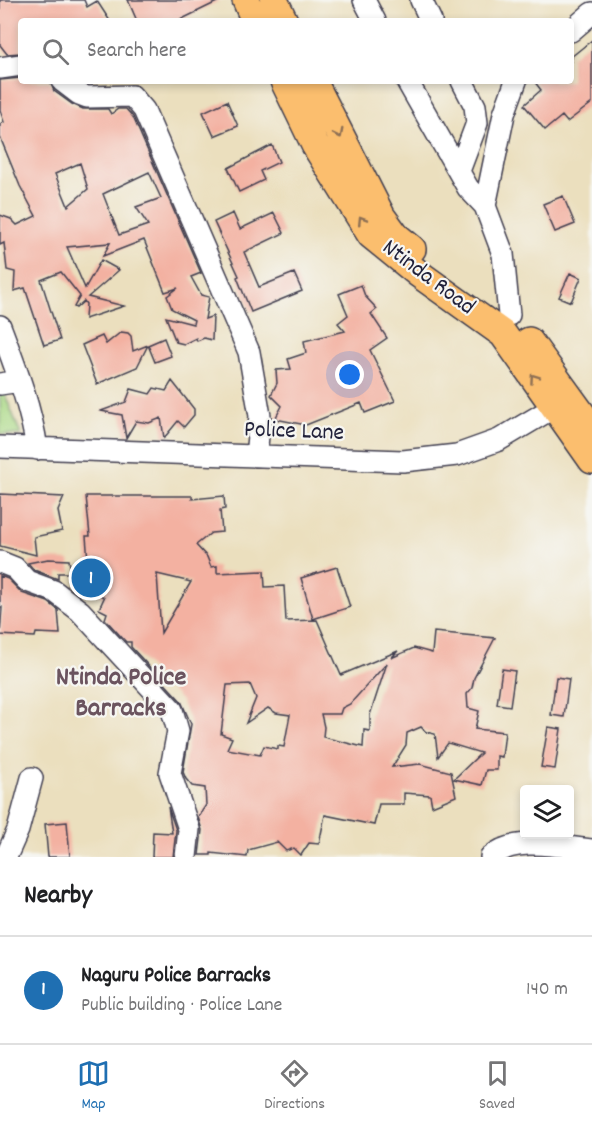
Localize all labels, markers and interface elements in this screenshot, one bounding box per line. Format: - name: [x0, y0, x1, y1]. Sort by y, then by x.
- search box: [18, 18, 574, 84]
- icon: search: [39, 35, 72, 68]
- text: Search here: [87, 36, 186, 67]
- one-way arrow: [332, 127, 343, 138]
- one-way arrow: [357, 216, 369, 226]
- street label: Ntinda Road: [374, 232, 482, 324]
- your location: [335, 360, 364, 389]
- one-way arrow: [530, 374, 541, 385]
- street label: Police Lane: [243, 413, 345, 451]
- pin: 1: [72, 556, 110, 600]
- district label: Ntinda Police Barracks: [56, 659, 186, 729]
- map controls: [520, 785, 574, 839]
- button: layers: [520, 785, 574, 839]
- text: Nearby: [24, 878, 92, 915]
- text: Naguru Police Barracks: [81, 961, 271, 992]
- text: 1: [41, 976, 46, 1004]
- text: 140 m: [526, 976, 568, 1004]
- text: Public building · Police Lane: [81, 992, 282, 1020]
- tab: Map: [77, 1057, 110, 1116]
- tab: Directions: [264, 1057, 325, 1116]
- tab: Saved: [479, 1057, 515, 1116]

